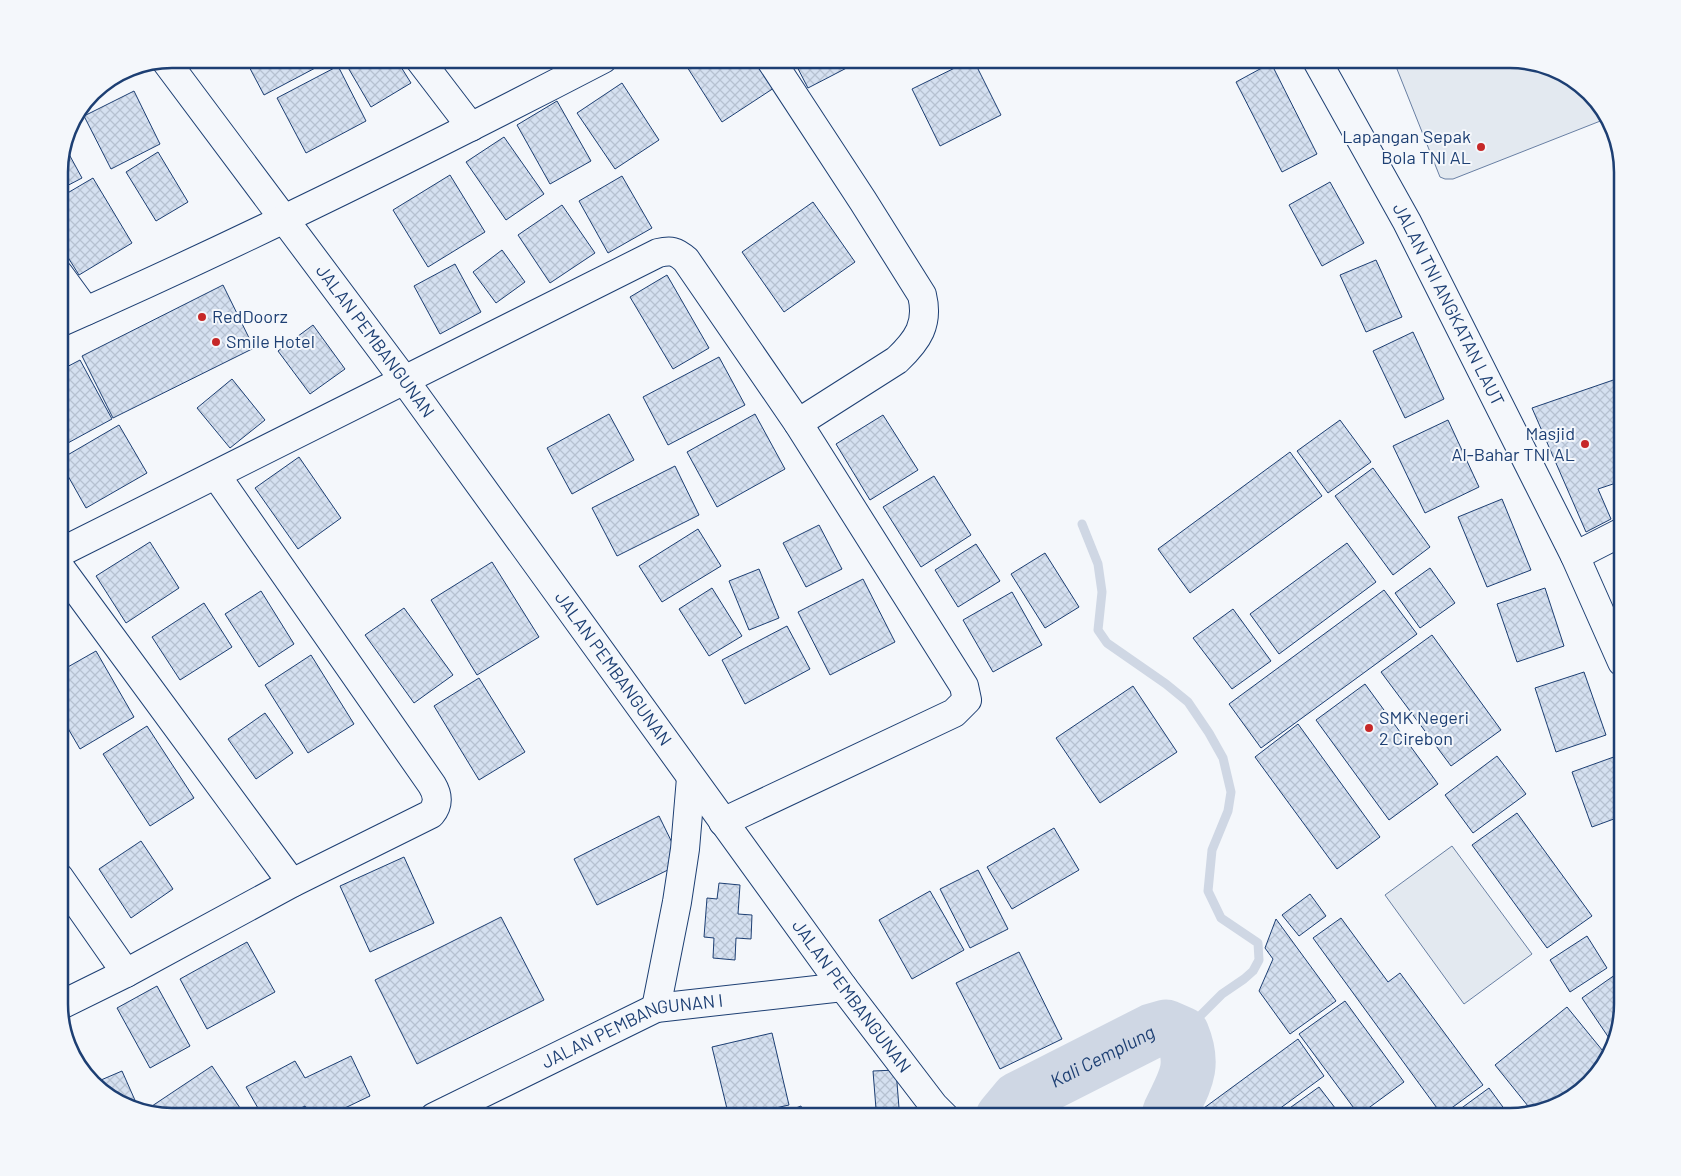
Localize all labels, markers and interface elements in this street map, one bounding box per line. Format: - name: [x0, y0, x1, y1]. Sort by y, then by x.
- place label: Lapangan Sepak Bola TNI AL: [1342, 125, 1471, 168]
- marker: Lapangan Sepak Bola TNI AL: [1475, 141, 1487, 153]
- street label: JALAN TNI ANGKATAN LAUT: [1389, 199, 1510, 409]
- street label: JALAN PEMBANGUNAN: [312, 260, 440, 422]
- place label: RedDoorz: [212, 305, 288, 327]
- marker: RedDoorz: [196, 311, 208, 323]
- place label: Smile Hotel: [226, 330, 315, 352]
- marker: Smile Hotel: [210, 336, 222, 348]
- place label: Masjid Al-Bahar TNI AL: [1452, 422, 1575, 465]
- marker: Masjid Al-Bahar TNI AL: [1579, 438, 1591, 450]
- street label: JALAN PEMBANGUNAN: [551, 587, 677, 750]
- place label: SMK Negeri 2 Cirebon: [1379, 706, 1469, 749]
- marker: SMK Negeri 2 Cirebon: [1363, 722, 1375, 734]
- street label: JALAN PEMBANGUNAN: [788, 915, 916, 1077]
- street label: JALAN PEMBANGUNAN I: [538, 989, 724, 1073]
- water label: Kali Cemplung: [1046, 1020, 1158, 1092]

